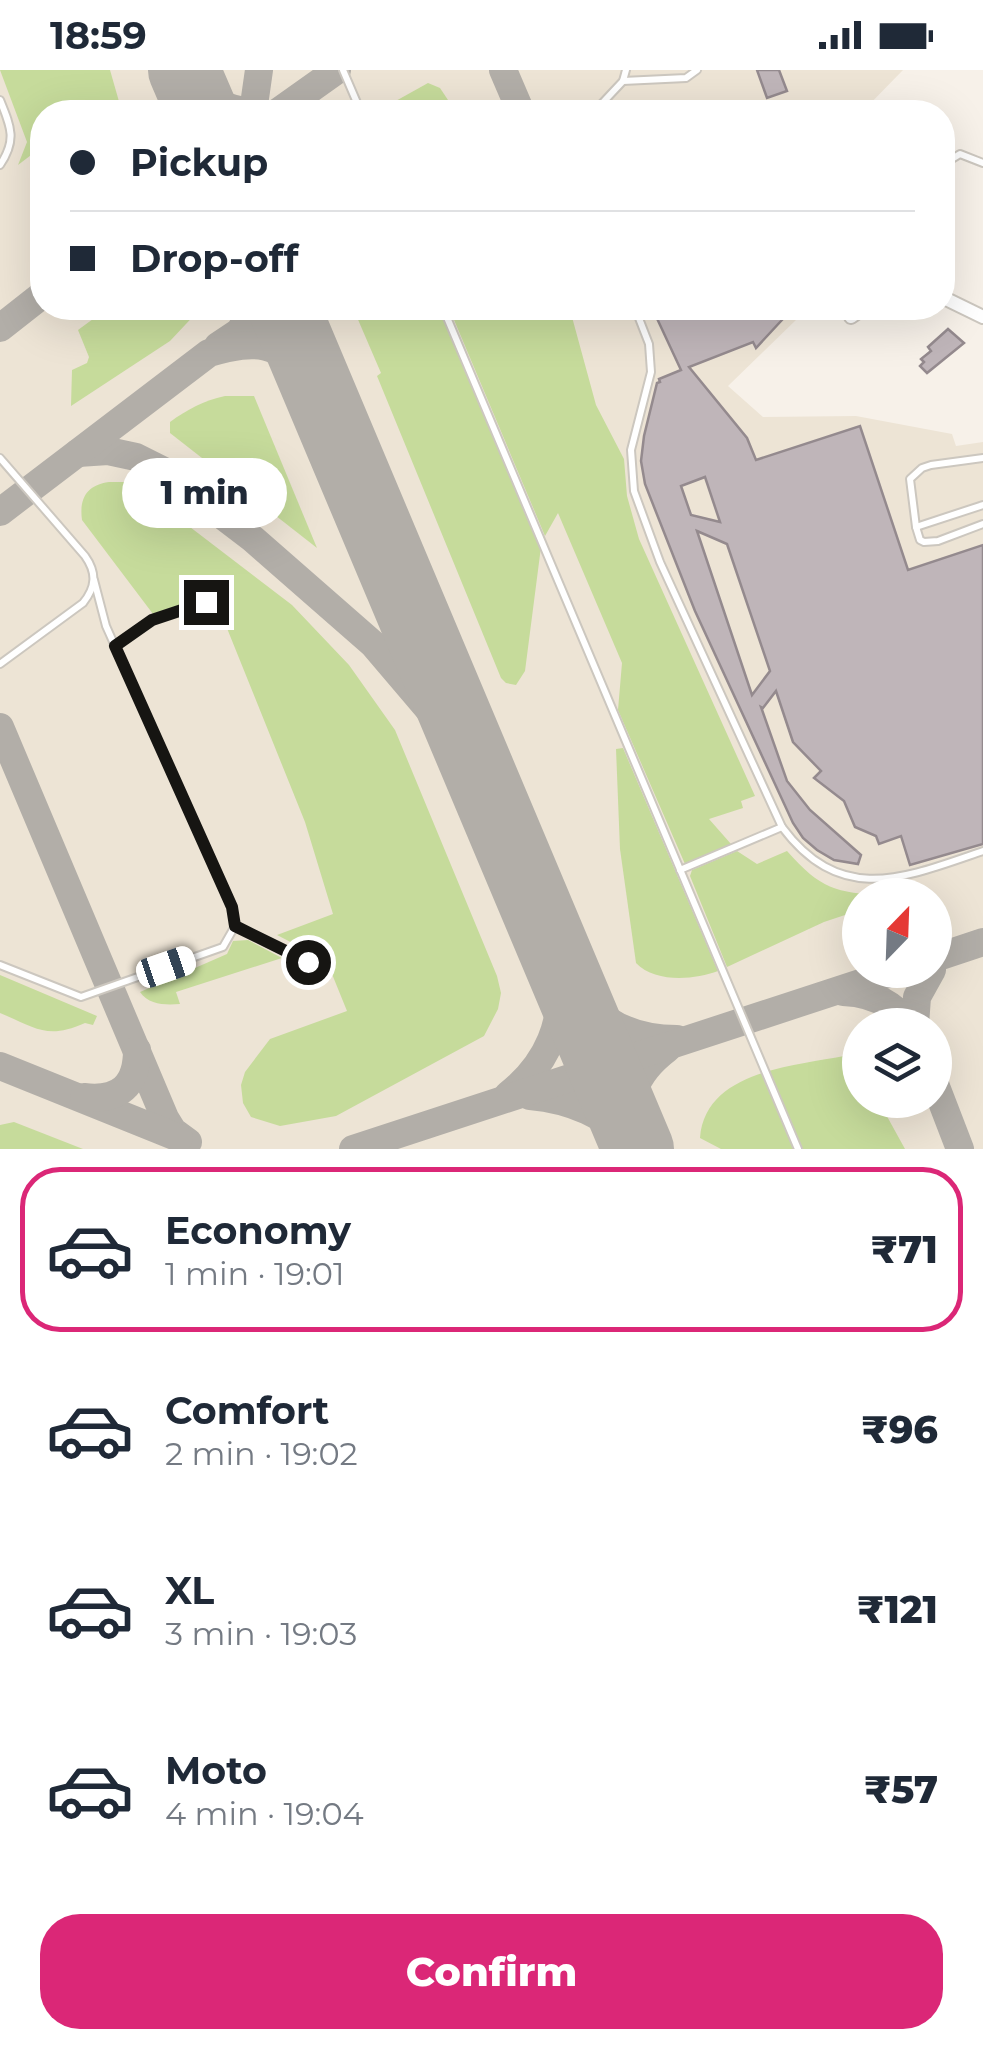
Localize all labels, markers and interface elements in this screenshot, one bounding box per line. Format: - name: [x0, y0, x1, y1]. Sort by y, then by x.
- text: 18:59: [50, 12, 147, 59]
- text: Pickup: [130, 139, 268, 186]
- text: Drop-off: [130, 235, 299, 282]
- callout: 1 min: [124, 457, 288, 527]
- text: 1 min: [160, 473, 249, 512]
- route end: [184, 580, 229, 625]
- north arrow: [842, 878, 952, 988]
- map controls: [842, 878, 952, 1118]
- route start: [286, 940, 331, 985]
- car: [133, 943, 199, 991]
- button: layers: [842, 1008, 952, 1118]
- icon: car: [45, 1205, 135, 1295]
- text: Economy: [165, 1207, 351, 1254]
- text: ₹71: [871, 1226, 938, 1273]
- text: 1 min · 19:01: [165, 1254, 345, 1293]
- icon: car: [45, 1385, 135, 1475]
- text: Comfort: [165, 1387, 329, 1434]
- text: ₹96: [861, 1406, 938, 1453]
- text: 2 min · 19:02: [165, 1434, 358, 1473]
- icon: car: [45, 1565, 135, 1655]
- text: XL: [165, 1567, 214, 1614]
- text: ₹121: [857, 1586, 938, 1633]
- text: 3 min · 19:03: [165, 1614, 357, 1653]
- icon: car: [45, 1745, 135, 1835]
- text: Moto: [165, 1747, 267, 1794]
- text: ₹57: [864, 1766, 938, 1813]
- text: 4 min · 19:04: [165, 1794, 364, 1833]
- button: Confirm: [40, 1914, 943, 2029]

